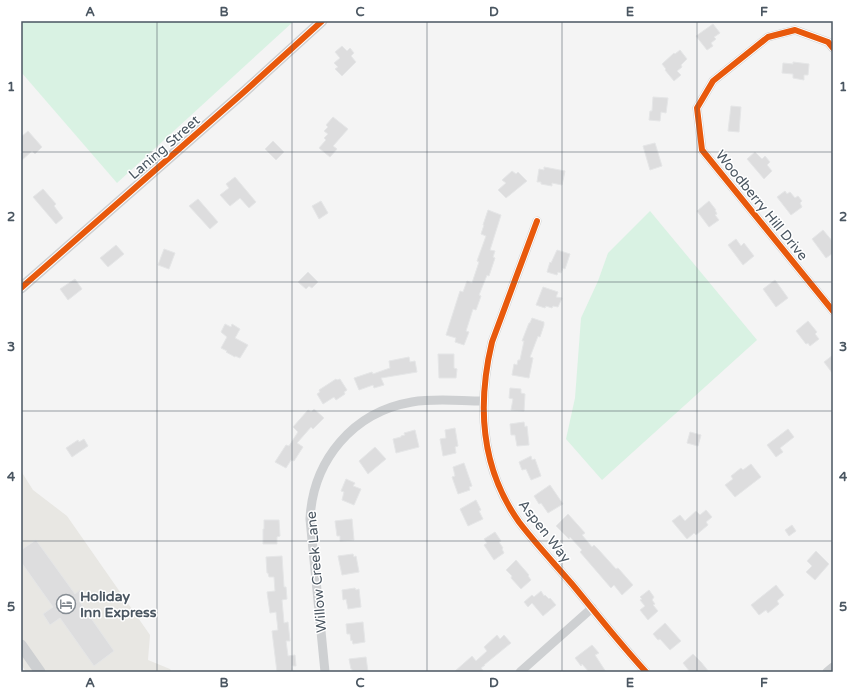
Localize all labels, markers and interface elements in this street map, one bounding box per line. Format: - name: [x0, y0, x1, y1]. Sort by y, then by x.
- text: A: [85, 4, 95, 20]
- text: B: [219, 4, 229, 20]
- text: C: [355, 4, 365, 20]
- text: D: [489, 4, 499, 20]
- text: E: [626, 4, 634, 20]
- text: F: [760, 4, 768, 20]
- text: 1: [7, 79, 15, 95]
- text: 1: [839, 79, 847, 95]
- street label: Laning Street: [125, 111, 204, 183]
- street label: Woodberry Hill Drive: [712, 147, 811, 264]
- text: 2: [7, 209, 15, 225]
- text: 2: [839, 209, 847, 225]
- text: 3: [7, 339, 15, 355]
- text: 3: [839, 339, 847, 355]
- text: 4: [7, 469, 16, 485]
- text: 4: [839, 469, 848, 485]
- street label: Aspen Way: [515, 497, 575, 566]
- street label: Willow Creek Lane: [303, 510, 330, 633]
- place label: Holiday Inn Express: [80, 588, 157, 621]
- hotel icon: Holiday Inn Express: [55, 593, 77, 615]
- text: 5: [7, 599, 15, 615]
- text: 5: [839, 599, 847, 615]
- text: A: [85, 675, 95, 691]
- text: B: [219, 675, 229, 691]
- text: C: [355, 675, 365, 691]
- text: D: [489, 675, 499, 691]
- text: E: [626, 675, 634, 691]
- text: F: [760, 675, 768, 691]

